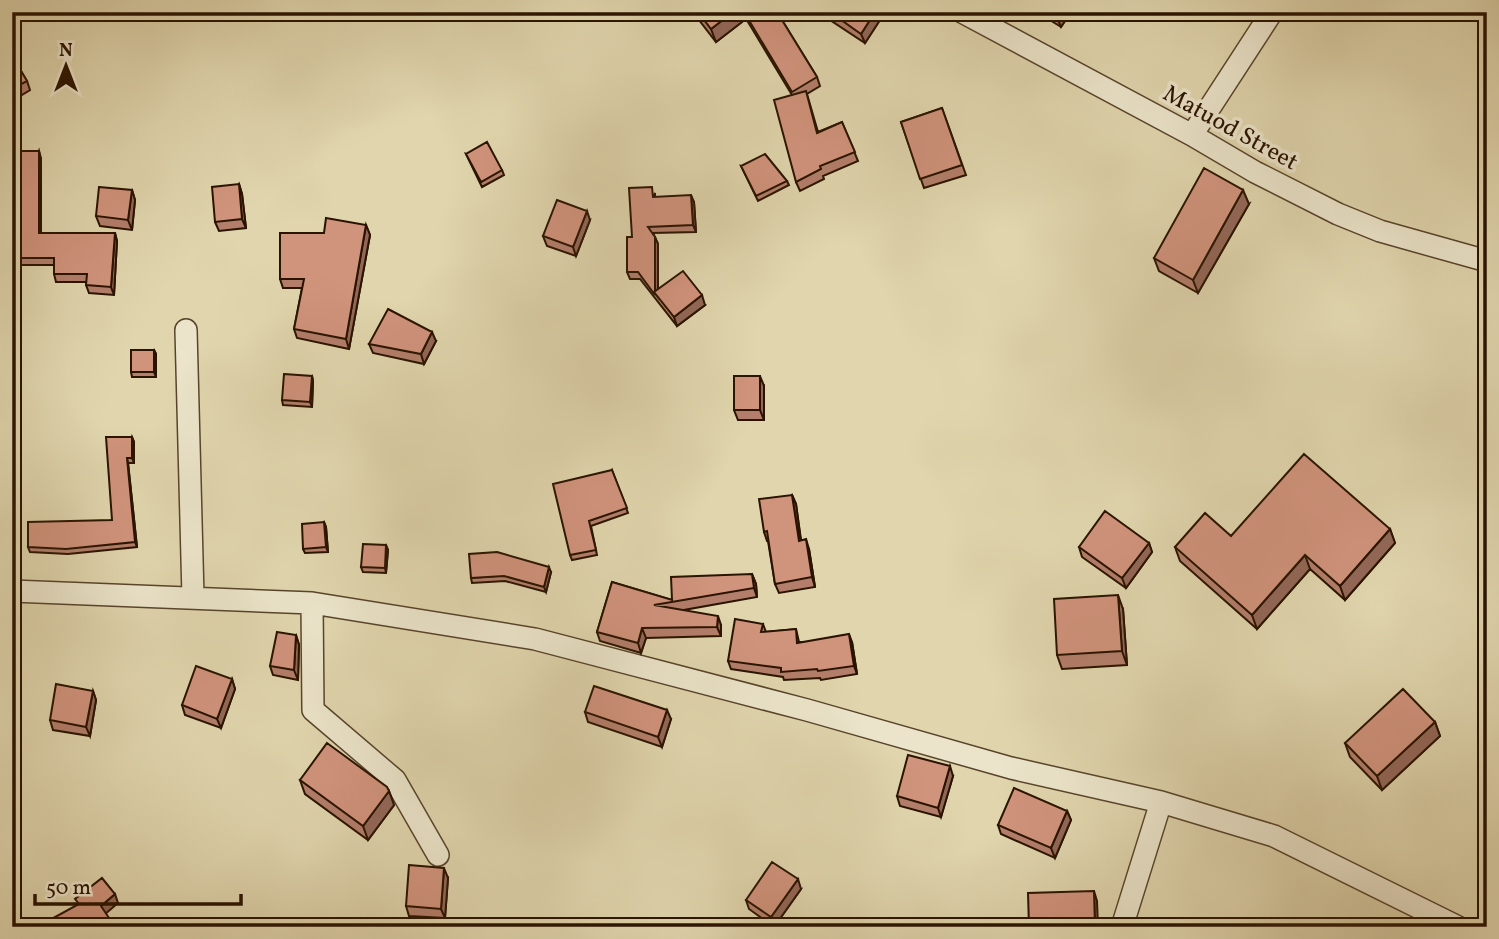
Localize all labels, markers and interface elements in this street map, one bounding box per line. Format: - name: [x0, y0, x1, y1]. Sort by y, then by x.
- north arrow: [32, 32, 102, 102]
- text: N: [59, 38, 73, 64]
- street label: Matuod Street: [1156, 78, 1304, 180]
- scale bar: [35, 862, 242, 906]
- text: 50 m: [46, 874, 91, 903]

